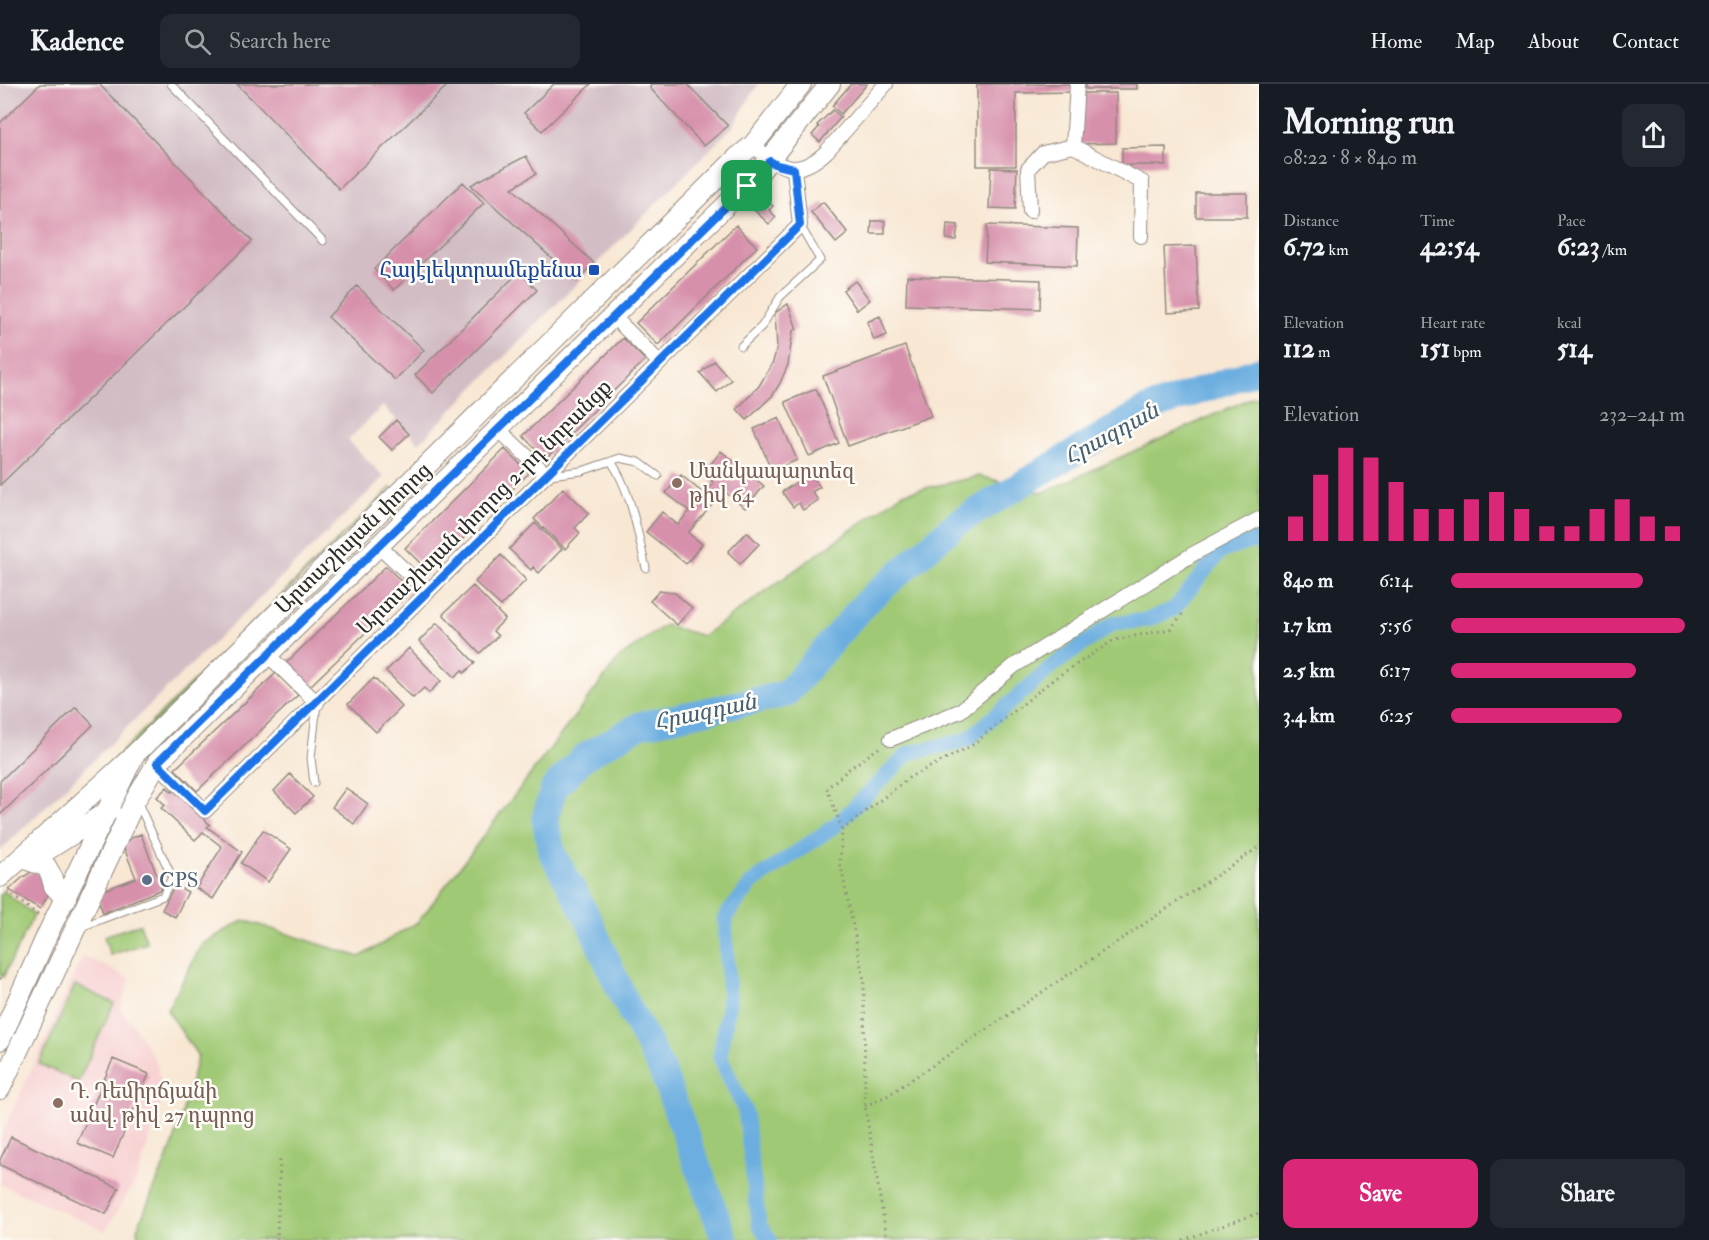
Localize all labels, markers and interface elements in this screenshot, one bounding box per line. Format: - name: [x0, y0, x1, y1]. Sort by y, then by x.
- search box: [160, 14, 580, 68]
- text: Kadence: [30, 24, 124, 59]
- icon: search: [181, 25, 214, 58]
- text: Search here: [229, 27, 331, 55]
- text: Home: [1370, 28, 1422, 55]
- text: Map: [1455, 28, 1495, 55]
- text: About: [1528, 28, 1579, 55]
- text: Contact: [1612, 28, 1679, 55]
- text: Morning run: [1283, 102, 1455, 143]
- button: share: [1622, 104, 1685, 167]
- text: 08:22 · 8 × 840 m: [1283, 145, 1417, 170]
- pin: [721, 160, 772, 211]
- icon: arrive: [730, 169, 763, 202]
- text: Distance: [1283, 211, 1339, 231]
- text: Time: [1420, 211, 1455, 231]
- text: Pace: [1557, 211, 1586, 231]
- text: 6.72: [1283, 231, 1325, 263]
- text: 42:54: [1420, 231, 1478, 263]
- text: 6:23: [1557, 231, 1600, 263]
- text: km: [1325, 240, 1349, 260]
- text: /km: [1600, 240, 1627, 260]
- place label: Հայէլեկտրամեքենա: [380, 257, 582, 284]
- marker: Հայէլեկտրամեքենա: [587, 263, 601, 277]
- text: Elevation: [1283, 313, 1344, 333]
- text: Heart rate: [1420, 313, 1485, 333]
- text: kcal: [1557, 313, 1582, 333]
- text: 112: [1283, 333, 1315, 365]
- text: 151: [1420, 333, 1450, 365]
- text: 514: [1557, 333, 1592, 365]
- text: m: [1315, 342, 1331, 362]
- text: bpm: [1450, 342, 1482, 362]
- street label: Արտաշիսյան փողոց 2-րդ նրբանցք: [351, 374, 617, 640]
- water label: Հրազդան: [1060, 396, 1165, 471]
- text: Elevation: [1283, 402, 1359, 427]
- text: 232–241 m: [1599, 402, 1685, 427]
- street label: Արտաշիսյան փողոց: [270, 457, 436, 619]
- place label: Մանկապարտեզ թիվ 64: [689, 458, 855, 509]
- marker: Մանկապարտեզ թիվ 64: [670, 476, 684, 490]
- text: 840 m: [1283, 568, 1333, 593]
- text: 6:14: [1379, 568, 1412, 593]
- text: 1.7 km: [1283, 613, 1332, 638]
- text: 5:56: [1379, 613, 1412, 638]
- text: 2.5 km: [1283, 658, 1335, 683]
- text: 6:17: [1379, 658, 1410, 683]
- water label: Հրազդան: [652, 687, 760, 736]
- text: 3.4 km: [1283, 703, 1335, 728]
- text: 6:25: [1379, 703, 1413, 728]
- place label: CPS: [159, 867, 198, 894]
- marker: CPS: [140, 873, 154, 887]
- place label: Դ. Դեմիրճյանի անվ. թիվ 27 դպրոց: [70, 1078, 255, 1129]
- marker: Դ. Դեմիրճյանի անվ. թիվ 27 դպրոց: [51, 1096, 65, 1110]
- button: Save: [1283, 1159, 1478, 1228]
- button: Share: [1490, 1159, 1685, 1228]

